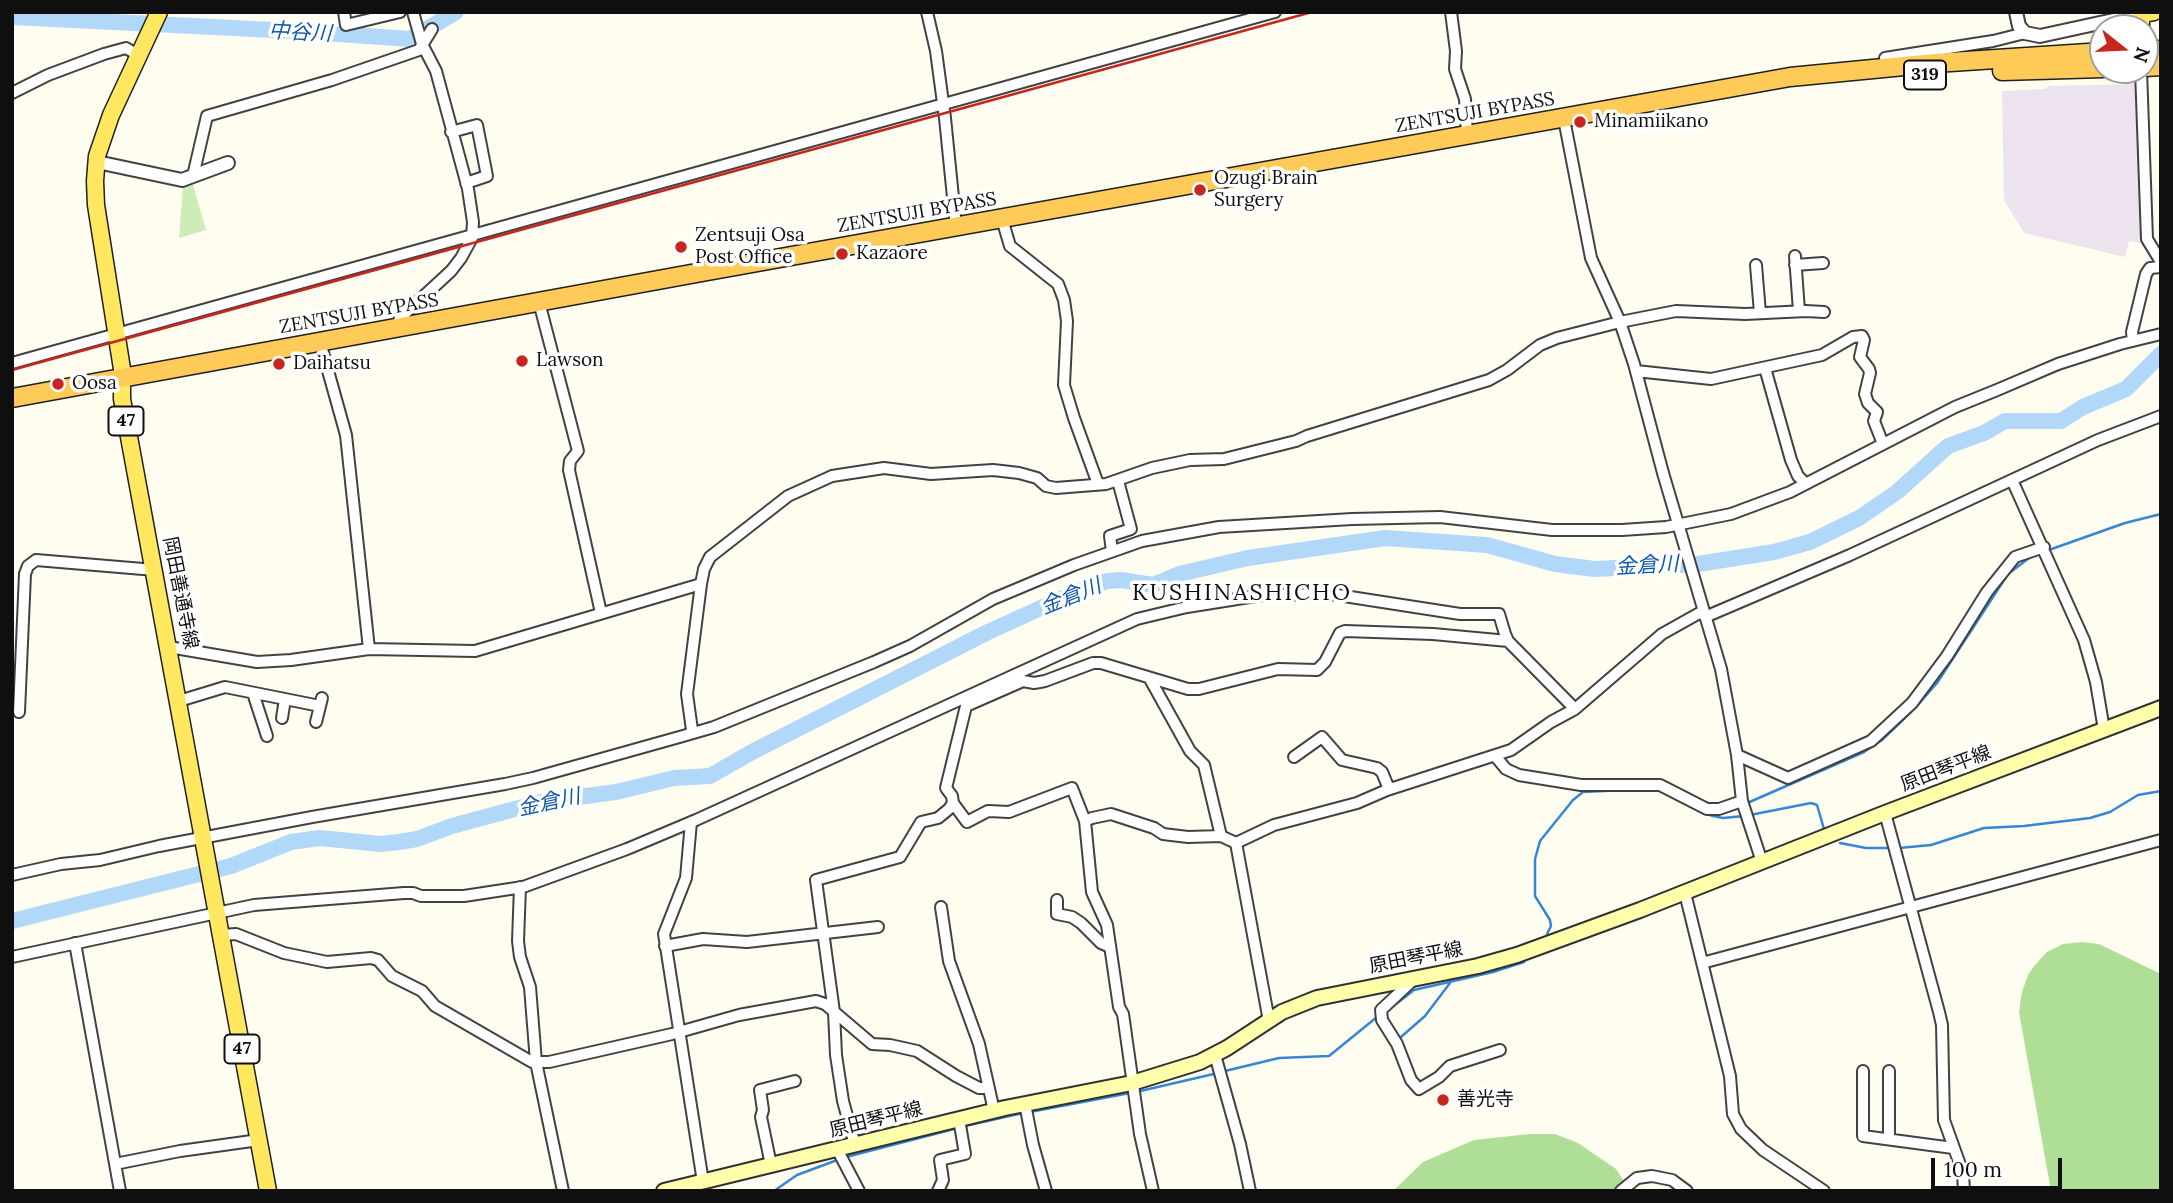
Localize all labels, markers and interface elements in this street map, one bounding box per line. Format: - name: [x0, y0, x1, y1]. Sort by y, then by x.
- north arrow: [2089, 14, 2159, 84]
- water label: 中谷川: [268, 19, 332, 47]
- text: N: [2128, 44, 2156, 66]
- road number: 319: [1904, 60, 1946, 90]
- street label: ZENTSUJI BYPASS: [1394, 88, 1556, 138]
- place label: Minamiikano: [1594, 111, 1708, 133]
- marker: Minamiikano: [1572, 114, 1588, 130]
- place label: Ozugi Brain Surgery: [1214, 168, 1318, 212]
- marker: Ozugi Brain Surgery: [1192, 182, 1208, 198]
- street label: ZENTSUJI BYPASS: [836, 188, 998, 238]
- place label: Zentsuji Osa Post Office: [695, 225, 805, 269]
- marker: Zentsuji Osa Post Office: [673, 239, 689, 255]
- place label: Kazaore: [856, 243, 928, 265]
- marker: Kazaore: [834, 246, 850, 262]
- street label: ZENTSUJI BYPASS: [278, 289, 440, 339]
- place label: Lawson: [536, 350, 604, 372]
- place label: Daihatsu: [293, 353, 371, 375]
- marker: Lawson: [514, 353, 530, 369]
- marker: Daihatsu: [271, 356, 287, 372]
- place label: Oosa: [72, 373, 117, 395]
- marker: Oosa: [50, 376, 66, 392]
- road number: 47: [108, 407, 144, 436]
- street label: 岡田善通寺線: [158, 535, 202, 651]
- water label: 金倉川: [1615, 552, 1679, 580]
- water label: 金倉川: [1037, 574, 1105, 620]
- district label: KUSHINASHICHO: [1134, 579, 1350, 607]
- street label: 原田琴平線: [1898, 741, 1994, 797]
- water label: 金倉川: [516, 784, 582, 822]
- street label: 原田琴平線: [1367, 938, 1465, 978]
- road number: 47: [224, 1034, 260, 1064]
- place label: 善光寺: [1457, 1089, 1514, 1111]
- marker: 善光寺: [1435, 1092, 1451, 1108]
- street label: 原田琴平線: [827, 1097, 925, 1143]
- scale bar: [1935, 1144, 2066, 1188]
- text: 100 m: [1944, 1156, 2002, 1183]

